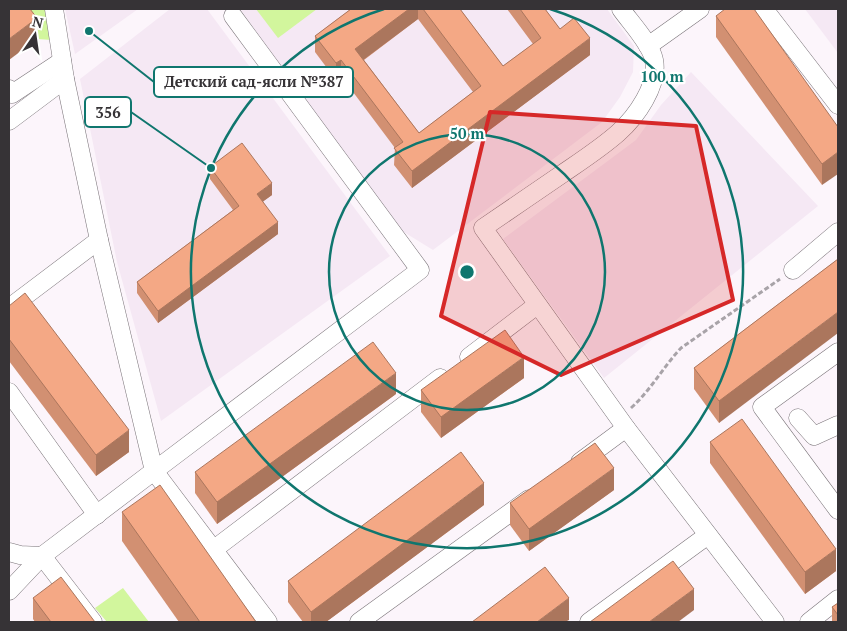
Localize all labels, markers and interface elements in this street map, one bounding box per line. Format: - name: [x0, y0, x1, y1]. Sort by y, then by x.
- north arrow: [10, 10, 60, 60]
- text: N: [31, 11, 46, 32]
- text: 100 m: [640, 66, 684, 86]
- callout: Детский сад-ясли №387: [154, 67, 353, 97]
- text: Детский сад-ясли №387: [164, 71, 344, 91]
- callout: 356: [85, 97, 131, 127]
- text: 356: [95, 102, 121, 122]
- text: 50 m: [450, 123, 485, 143]
- centre of rings: [458, 263, 476, 281]

